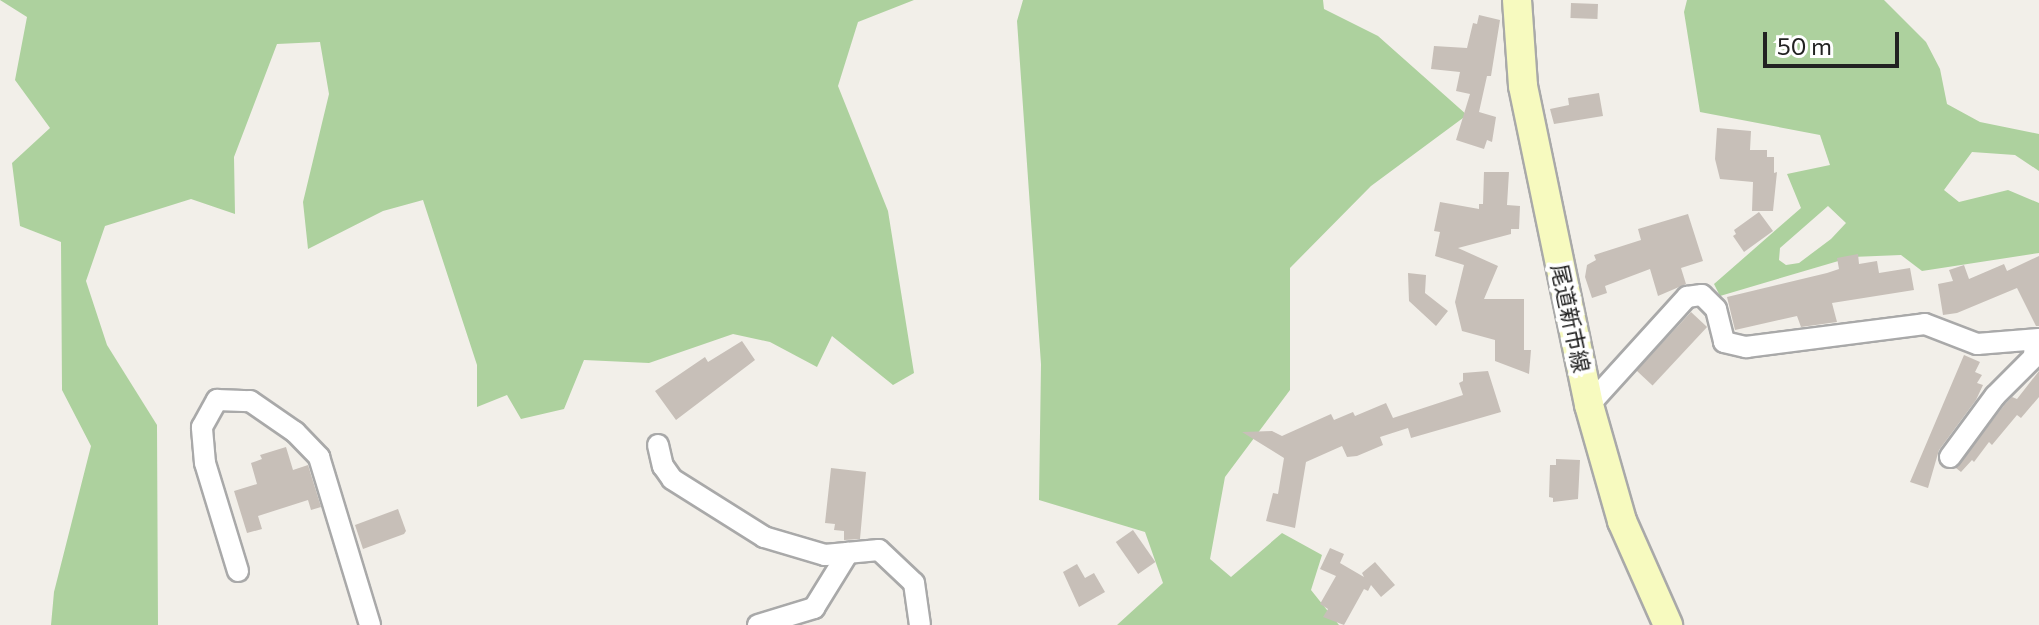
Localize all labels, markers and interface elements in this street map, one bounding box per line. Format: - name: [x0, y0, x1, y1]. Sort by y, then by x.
- scale bar: [1767, 16, 1903, 66]
- text: 50 m: [1777, 31, 1832, 60]
- street label: 尾道新市線: [1547, 261, 1595, 375]

